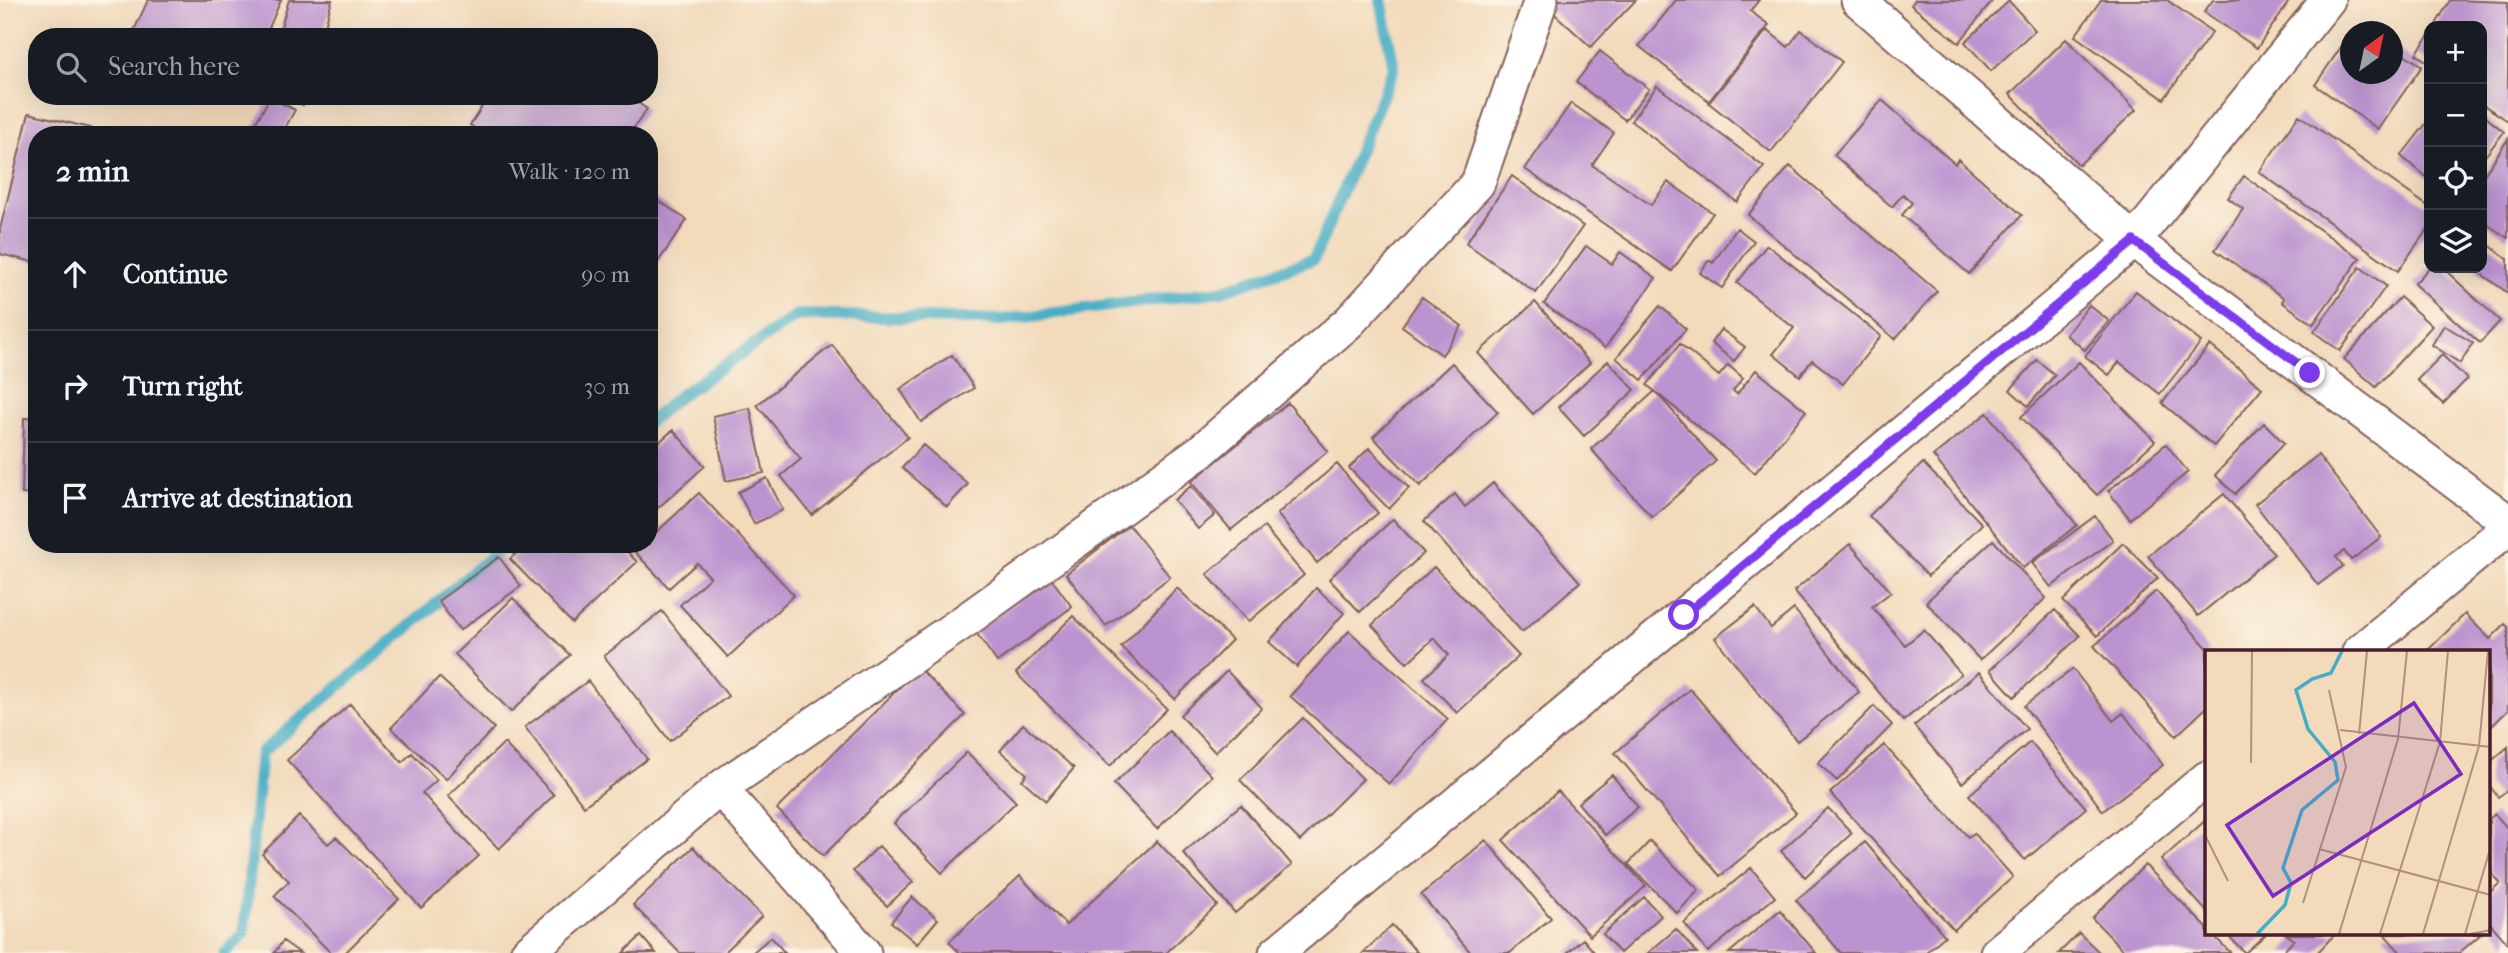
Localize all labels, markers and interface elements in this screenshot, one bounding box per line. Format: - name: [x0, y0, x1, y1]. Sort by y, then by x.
- north arrow: [2340, 21, 2403, 84]
- map controls: [2424, 21, 2487, 273]
- button: +: [2424, 21, 2487, 84]
- search box: [28, 28, 658, 105]
- icon: search: [52, 48, 90, 86]
- text: Search here: [108, 51, 240, 82]
- button: −: [2424, 84, 2487, 147]
- button: locate: [2424, 147, 2487, 210]
- text: 2 min: [56, 154, 129, 189]
- text: Walk · 120 m: [509, 158, 630, 185]
- button: layers: [2424, 210, 2487, 273]
- icon: ahead: [56, 255, 94, 293]
- text: Continue: [123, 259, 228, 290]
- text: 90 m: [581, 261, 630, 288]
- route end: [2294, 357, 2325, 388]
- icon: right: [56, 367, 94, 405]
- text: Turn right: [123, 371, 243, 402]
- text: 30 m: [584, 373, 630, 400]
- icon: arrive: [56, 479, 94, 517]
- text: Arrive at destination: [123, 483, 353, 514]
- route start: [1668, 599, 1699, 630]
- inset map: [2205, 650, 2490, 936]

